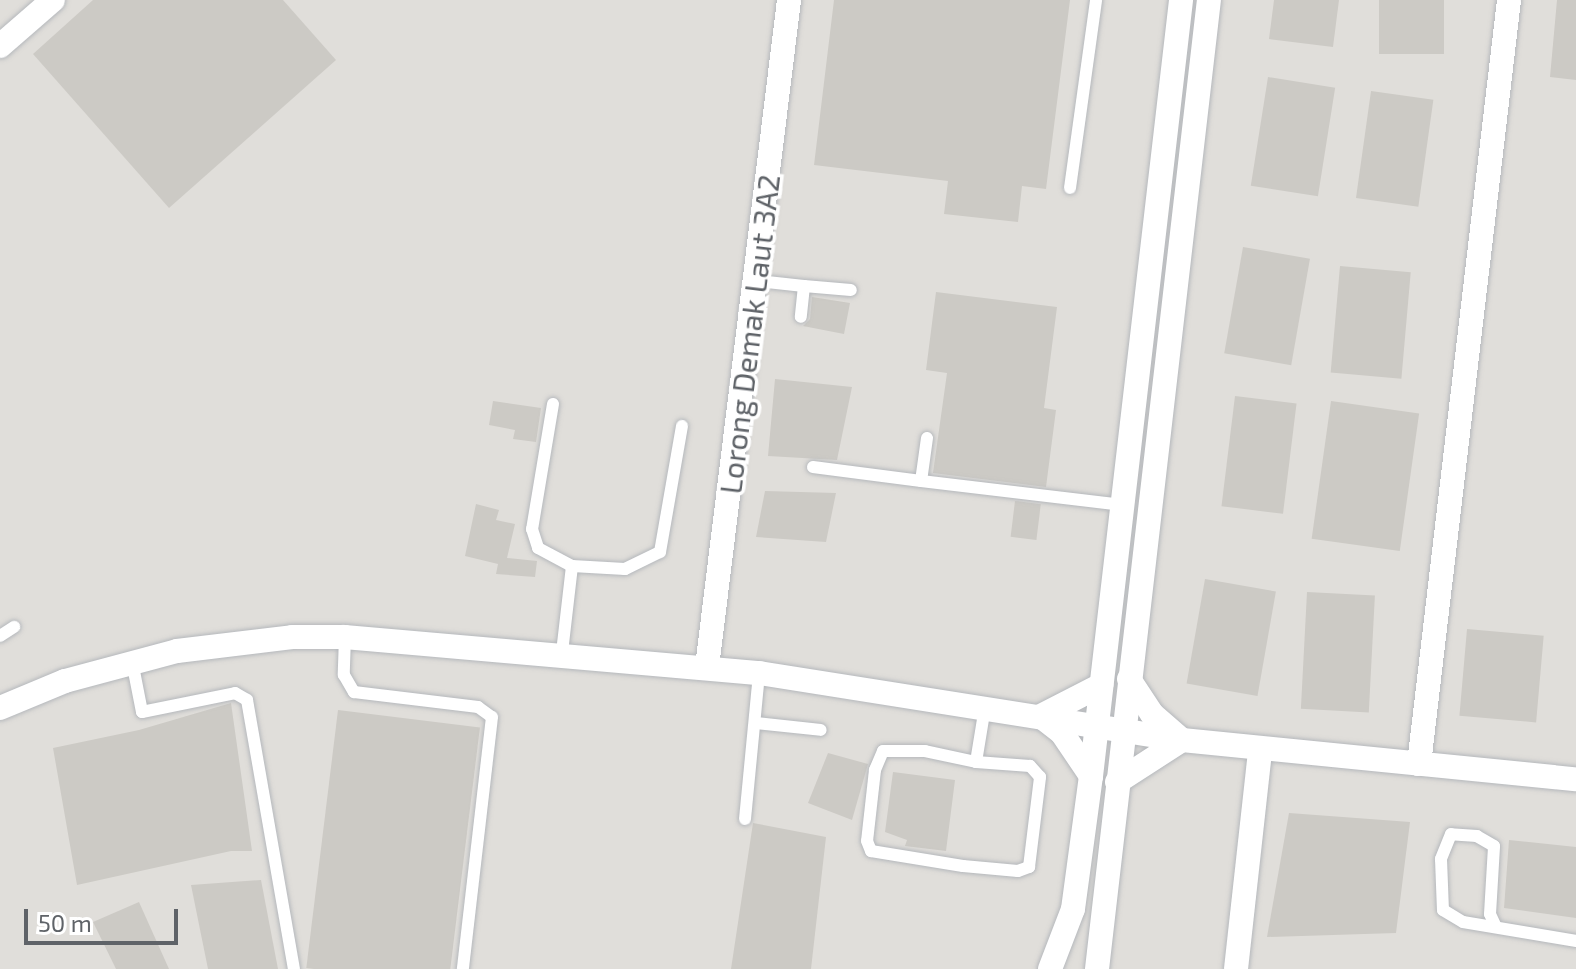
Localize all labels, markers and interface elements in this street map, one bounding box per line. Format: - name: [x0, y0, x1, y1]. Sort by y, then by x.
- street label: Lorong Demak Laut 3A2: [712, 172, 786, 496]
- scale bar: [28, 893, 182, 943]
- text: 50 m: [38, 908, 92, 937]

